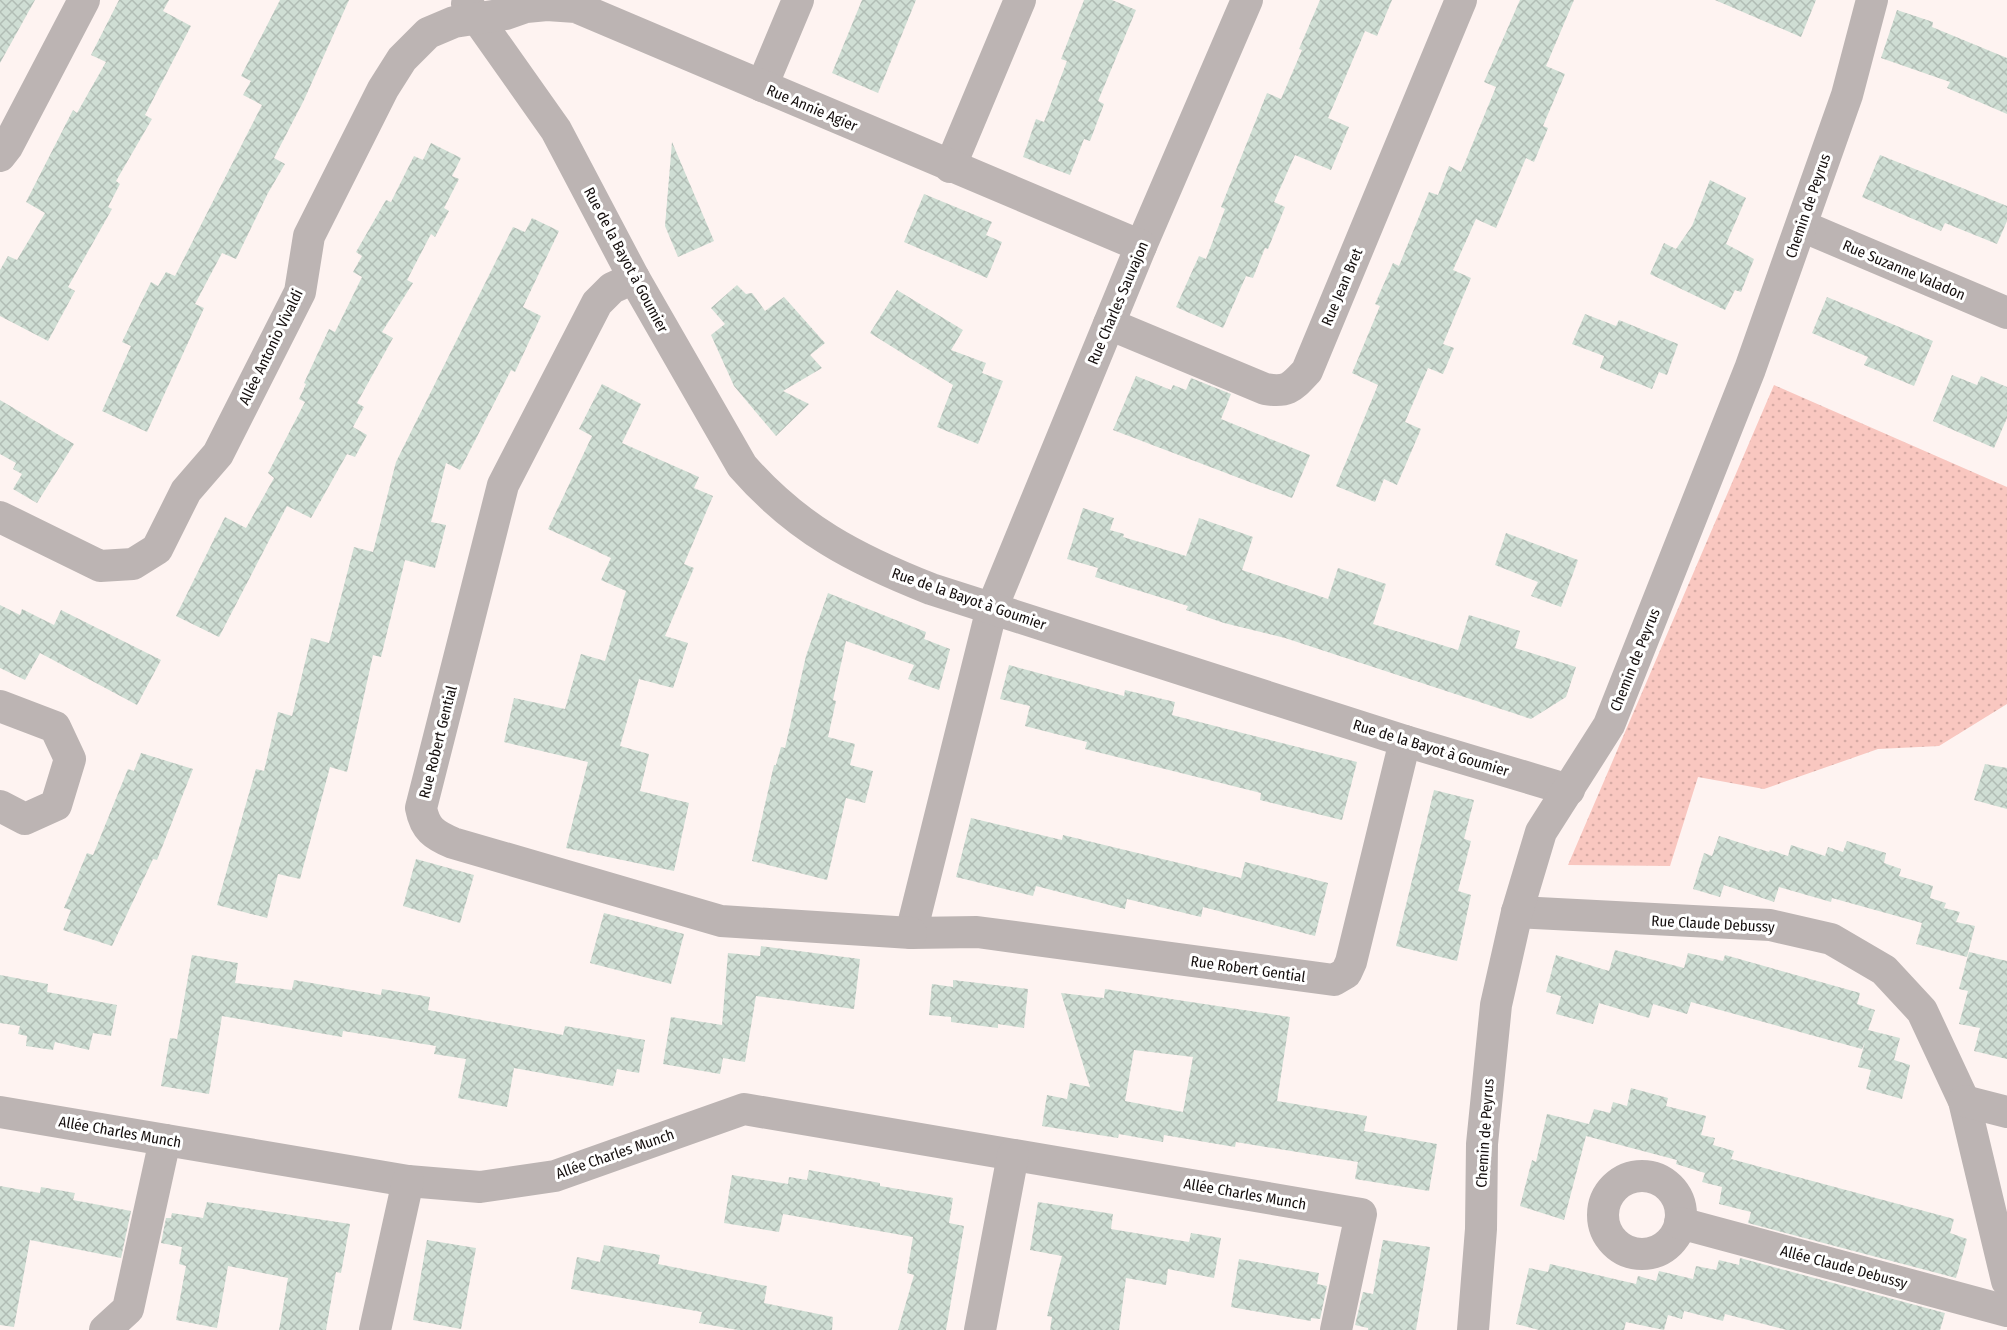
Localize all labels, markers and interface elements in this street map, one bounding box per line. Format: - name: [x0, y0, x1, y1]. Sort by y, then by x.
- street label: Rue Annie Agier: [764, 81, 861, 135]
- street label: Chemin de Peyrus: [1782, 151, 1834, 261]
- street label: Rue de la Bayot à Goumier: [580, 184, 672, 336]
- street label: Rue Suzanne Valadon: [1840, 236, 1968, 304]
- street label: Rue Charles Sauvajon: [1084, 239, 1152, 367]
- street label: Rue Jean Bret: [1318, 245, 1366, 328]
- street label: Allée Antonio Vivaldi: [235, 286, 307, 408]
- street label: Rue de la Bayot à Goumier: [889, 564, 1049, 634]
- street label: Chemin de Peyrus: [1606, 606, 1664, 714]
- street label: Rue Robert Gential: [415, 684, 461, 800]
- street label: Rue de la Bayot à Goumier: [1351, 716, 1512, 781]
- street label: Rue Claude Debussy: [1651, 912, 1775, 936]
- street label: Rue Robert Gential: [1190, 952, 1307, 986]
- street label: Chemin de Peyrus: [1472, 1078, 1498, 1188]
- street label: Allée Charles Munch: [57, 1112, 183, 1152]
- street label: Allée Charles Munch: [553, 1125, 677, 1183]
- street label: Allée Charles Munch: [1182, 1174, 1308, 1214]
- street label: Allée Claude Debussy: [1779, 1241, 1910, 1293]

